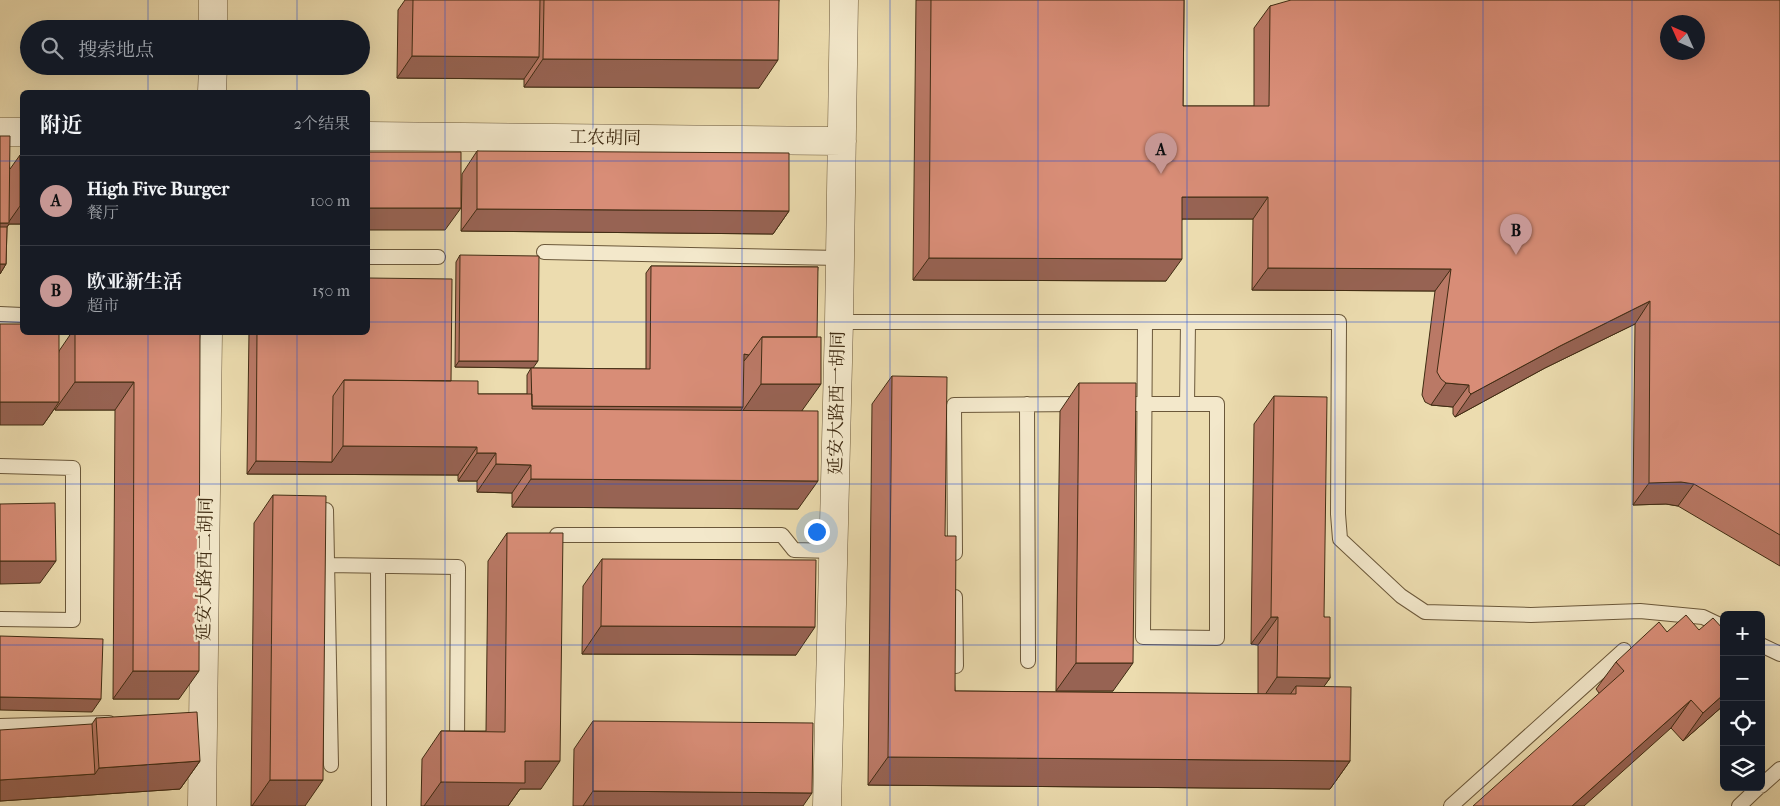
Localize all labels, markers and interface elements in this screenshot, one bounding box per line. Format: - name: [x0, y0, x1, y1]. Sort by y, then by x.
- north arrow: [1660, 15, 1705, 60]
- search box: [20, 20, 370, 75]
- icon: search: [38, 34, 66, 62]
- text: 搜索地点: [78, 39, 154, 61]
- text: 附近: [40, 113, 82, 137]
- text: 2个结果: [294, 114, 350, 133]
- street label: 工农胡同: [569, 127, 641, 149]
- pin: A: [1145, 133, 1177, 174]
- text: High Five Burger: [87, 178, 229, 200]
- text: A: [51, 191, 61, 210]
- text: 100 m: [310, 191, 350, 210]
- text: 餐厅: [87, 203, 119, 222]
- pin: B: [1500, 214, 1532, 255]
- text: 欧亚新生活: [87, 271, 182, 293]
- text: B: [51, 281, 61, 300]
- text: 150 m: [312, 281, 350, 300]
- text: 超市: [87, 296, 119, 315]
- street label: 延安大路西一胡同: [825, 331, 849, 475]
- street label: 延安大路西二胡同: [193, 497, 217, 641]
- your location: [804, 519, 830, 545]
- map controls: [1720, 611, 1765, 791]
- button: +: [1720, 611, 1765, 656]
- button: −: [1720, 656, 1765, 701]
- button: locate: [1720, 701, 1765, 746]
- button: layers: [1720, 746, 1765, 791]

